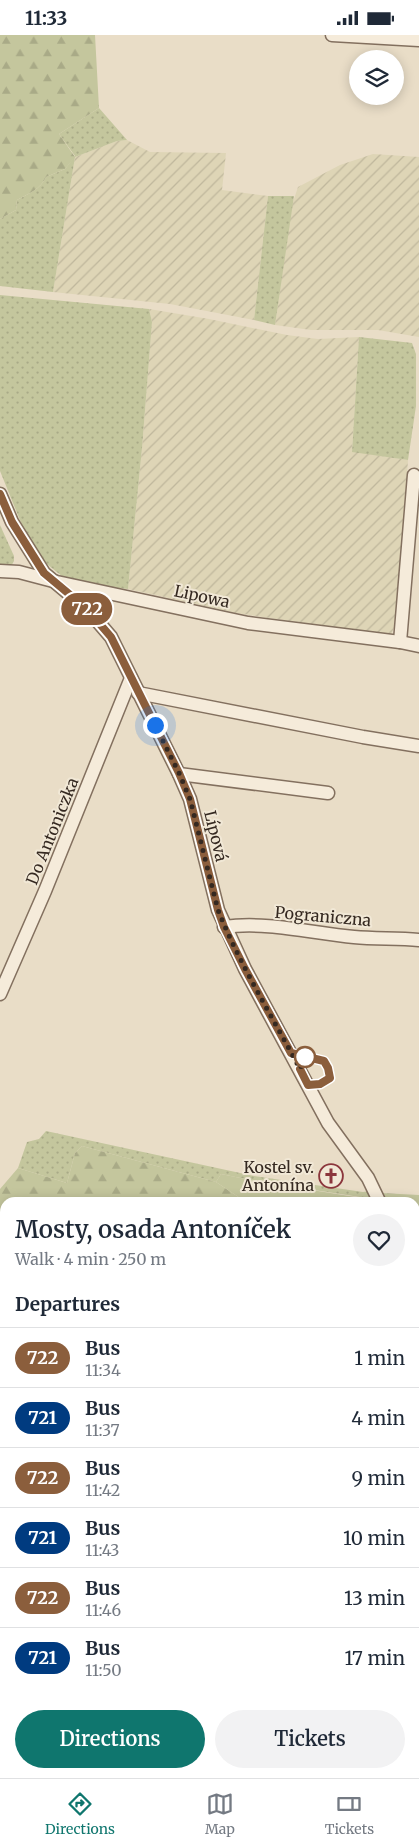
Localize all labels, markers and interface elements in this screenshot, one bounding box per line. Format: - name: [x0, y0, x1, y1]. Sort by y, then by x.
- text: 11:33: [25, 6, 67, 30]
- map controls: [349, 50, 404, 105]
- button: layers: [349, 50, 404, 105]
- street label: Lipowa: [172, 580, 232, 612]
- line badge: 722: [58, 593, 116, 625]
- text: 722: [71, 597, 103, 620]
- your location: [143, 713, 168, 738]
- street label: Do Antoniczka: [21, 774, 83, 887]
- street label: Lípová: [200, 808, 232, 864]
- street label: Pograniczna: [274, 902, 372, 930]
- unlabelled marker: [294, 1046, 316, 1068]
- place label: Kostel sv. Antonína: [241, 1157, 314, 1195]
- church icon: Kostel sv. Antonína: [318, 1163, 344, 1189]
- text: Mosty, osada Antoníček: [15, 1214, 291, 1245]
- button: heart: [353, 1214, 405, 1266]
- text: Walk · 4 min · 250 m: [15, 1249, 166, 1269]
- text: Departures: [15, 1292, 120, 1316]
- text: Bus: [85, 1336, 120, 1360]
- text: 722: [27, 1346, 58, 1369]
- text: 1 min: [354, 1346, 405, 1370]
- text: 11:34: [85, 1360, 121, 1380]
- text: Bus: [85, 1396, 120, 1420]
- text: 721: [28, 1406, 57, 1429]
- text: 4 min: [351, 1406, 405, 1430]
- text: 11:37: [85, 1420, 120, 1440]
- text: Bus: [85, 1456, 120, 1480]
- text: 722: [27, 1466, 58, 1489]
- text: 9 min: [351, 1466, 405, 1490]
- text: 11:42: [85, 1480, 120, 1500]
- text: Bus: [85, 1516, 120, 1540]
- text: 721: [28, 1526, 57, 1549]
- text: 10 min: [343, 1526, 405, 1550]
- text: 11:43: [85, 1540, 119, 1560]
- text: Bus: [85, 1576, 120, 1600]
- text: 722: [27, 1586, 58, 1609]
- text: 13 min: [344, 1586, 405, 1610]
- text: 11:46: [85, 1600, 121, 1620]
- text: Bus: [85, 1636, 120, 1660]
- text: 721: [28, 1646, 57, 1669]
- text: 17 min: [345, 1646, 405, 1670]
- text: 11:50: [85, 1660, 122, 1680]
- button: Directions: [15, 1710, 205, 1768]
- button: Tickets: [215, 1710, 405, 1768]
- tab: Directions: [45, 1790, 115, 1838]
- tab: Map: [205, 1790, 235, 1838]
- tab: Tickets: [325, 1790, 374, 1838]

